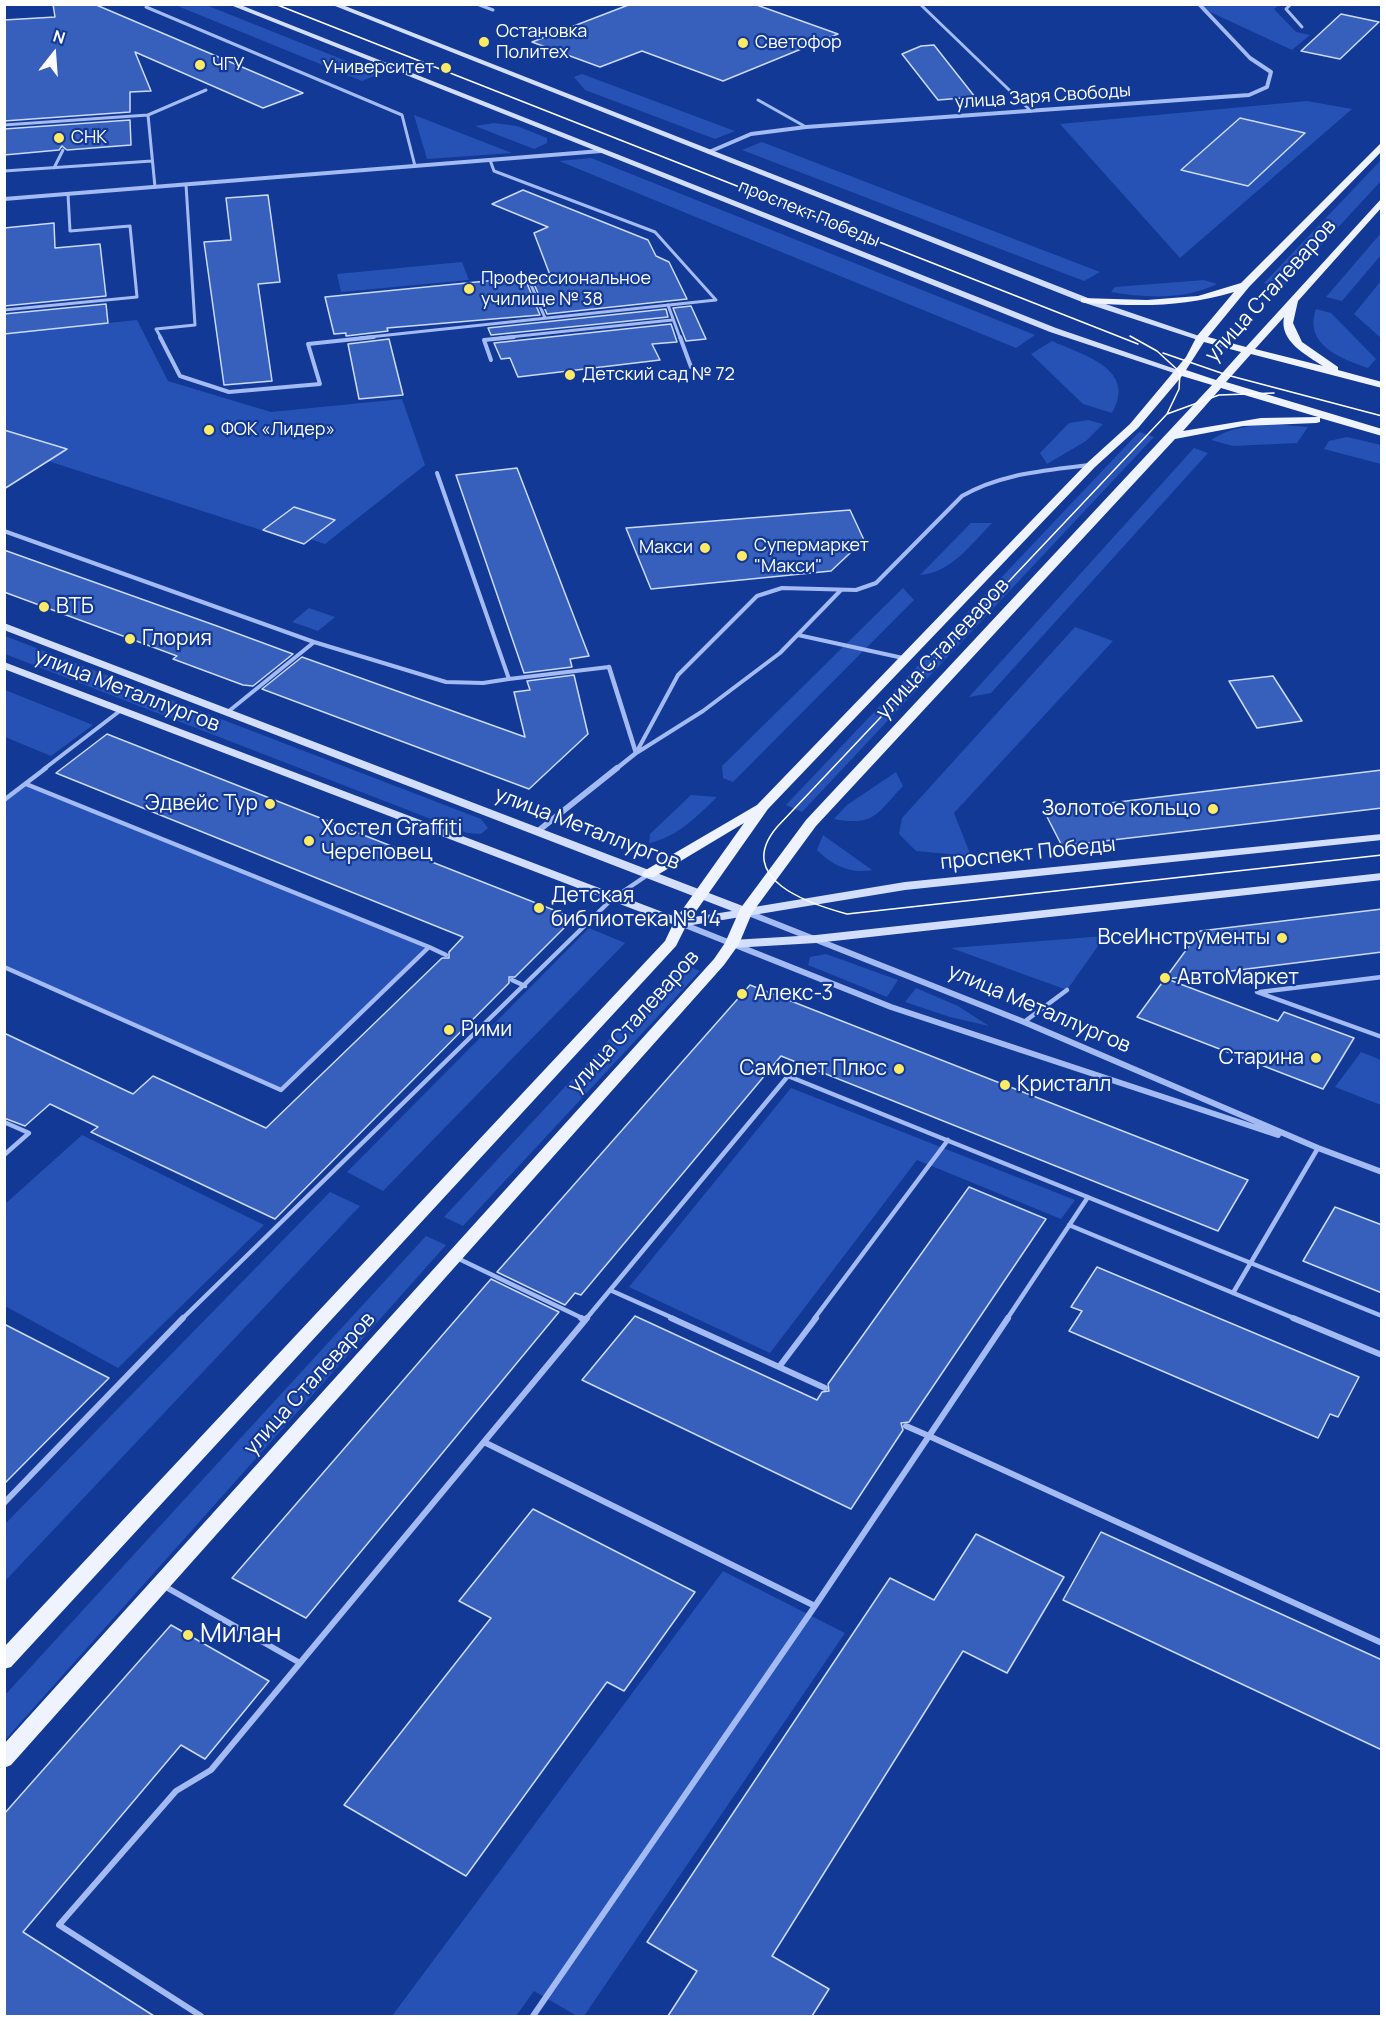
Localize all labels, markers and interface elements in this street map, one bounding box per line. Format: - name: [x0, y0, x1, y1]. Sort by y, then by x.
- place label: Остановка Политех: [496, 21, 587, 63]
- north arrow: [24, 24, 84, 84]
- text: N: [51, 25, 68, 49]
- place label: Светофор: [755, 32, 842, 54]
- marker: Остановка Политех: [477, 35, 491, 49]
- marker: Светофор: [736, 36, 750, 50]
- place label: ЧГУ: [212, 54, 244, 76]
- place label: Университет: [323, 57, 434, 79]
- marker: ЧГУ: [193, 58, 207, 72]
- marker: Университет: [439, 61, 453, 75]
- street label: улица Заря Свободы: [954, 80, 1132, 114]
- place label: СНК: [71, 127, 107, 149]
- marker: СНК: [52, 131, 66, 145]
- street label: проспект Победы: [735, 176, 883, 252]
- street label: улица Сталеваров: [1200, 214, 1342, 368]
- place label: Профессиональное училище № 38: [481, 268, 651, 310]
- marker: Профессиональное училище № 38: [462, 282, 476, 296]
- place label: Детский сад № 72: [582, 364, 735, 386]
- marker: Детский сад № 72: [563, 368, 577, 382]
- place label: ФОК «Лидер»: [221, 419, 335, 441]
- marker: ФОК «Лидер»: [202, 423, 216, 437]
- place label: Супермаркет "Макси": [754, 535, 869, 578]
- place label: Макси: [639, 537, 693, 559]
- marker: Макси: [698, 541, 712, 555]
- marker: Супермаркет "Макси": [735, 549, 749, 563]
- street label: улица Сталеваров: [871, 573, 1015, 725]
- place label: ВТБ: [56, 594, 94, 620]
- marker: ВТБ: [37, 600, 51, 614]
- place label: Глория: [142, 626, 212, 652]
- marker: Глория: [123, 632, 137, 646]
- street label: улица Металлургов: [31, 644, 223, 738]
- street label: улица Металлургов: [491, 782, 683, 876]
- place label: Эдвейс Тур: [145, 791, 258, 817]
- place label: Золотое кольцо: [1041, 796, 1201, 822]
- marker: Эдвейс Тур: [263, 797, 277, 811]
- marker: Золотое кольцо: [1206, 802, 1220, 816]
- place label: Хостел Graffiti Череповец: [321, 816, 462, 866]
- street label: проспект Победы: [939, 832, 1117, 876]
- marker: Хостел Graffiti Череповец: [302, 834, 316, 848]
- place label: Детская библиотека № 14: [551, 883, 721, 933]
- marker: Детская библиотека № 14: [532, 901, 546, 915]
- place label: ВсеИнструменты: [1097, 925, 1270, 951]
- marker: ВсеИнструменты: [1275, 931, 1289, 945]
- street label: улица Сталеваров: [563, 945, 705, 1099]
- street label: улица Металлургов: [944, 959, 1134, 1059]
- place label: АвтоМаркет: [1177, 965, 1299, 991]
- marker: АвтоМаркет: [1158, 971, 1172, 985]
- place label: Алекс-3: [754, 981, 833, 1007]
- marker: Алекс-3: [735, 987, 749, 1001]
- place label: Рими: [461, 1017, 512, 1043]
- marker: Рими: [442, 1023, 456, 1037]
- place label: Старина: [1219, 1045, 1304, 1071]
- marker: Старина: [1309, 1051, 1323, 1065]
- place label: Самолет Плюс: [739, 1056, 887, 1082]
- marker: Самолет Плюс: [892, 1062, 906, 1076]
- place label: Кристалл: [1017, 1072, 1111, 1098]
- marker: Кристалл: [998, 1078, 1012, 1092]
- street label: улица Сталеваров: [239, 1307, 381, 1461]
- place label: Милан: [200, 1619, 281, 1651]
- marker: Милан: [181, 1628, 195, 1642]

